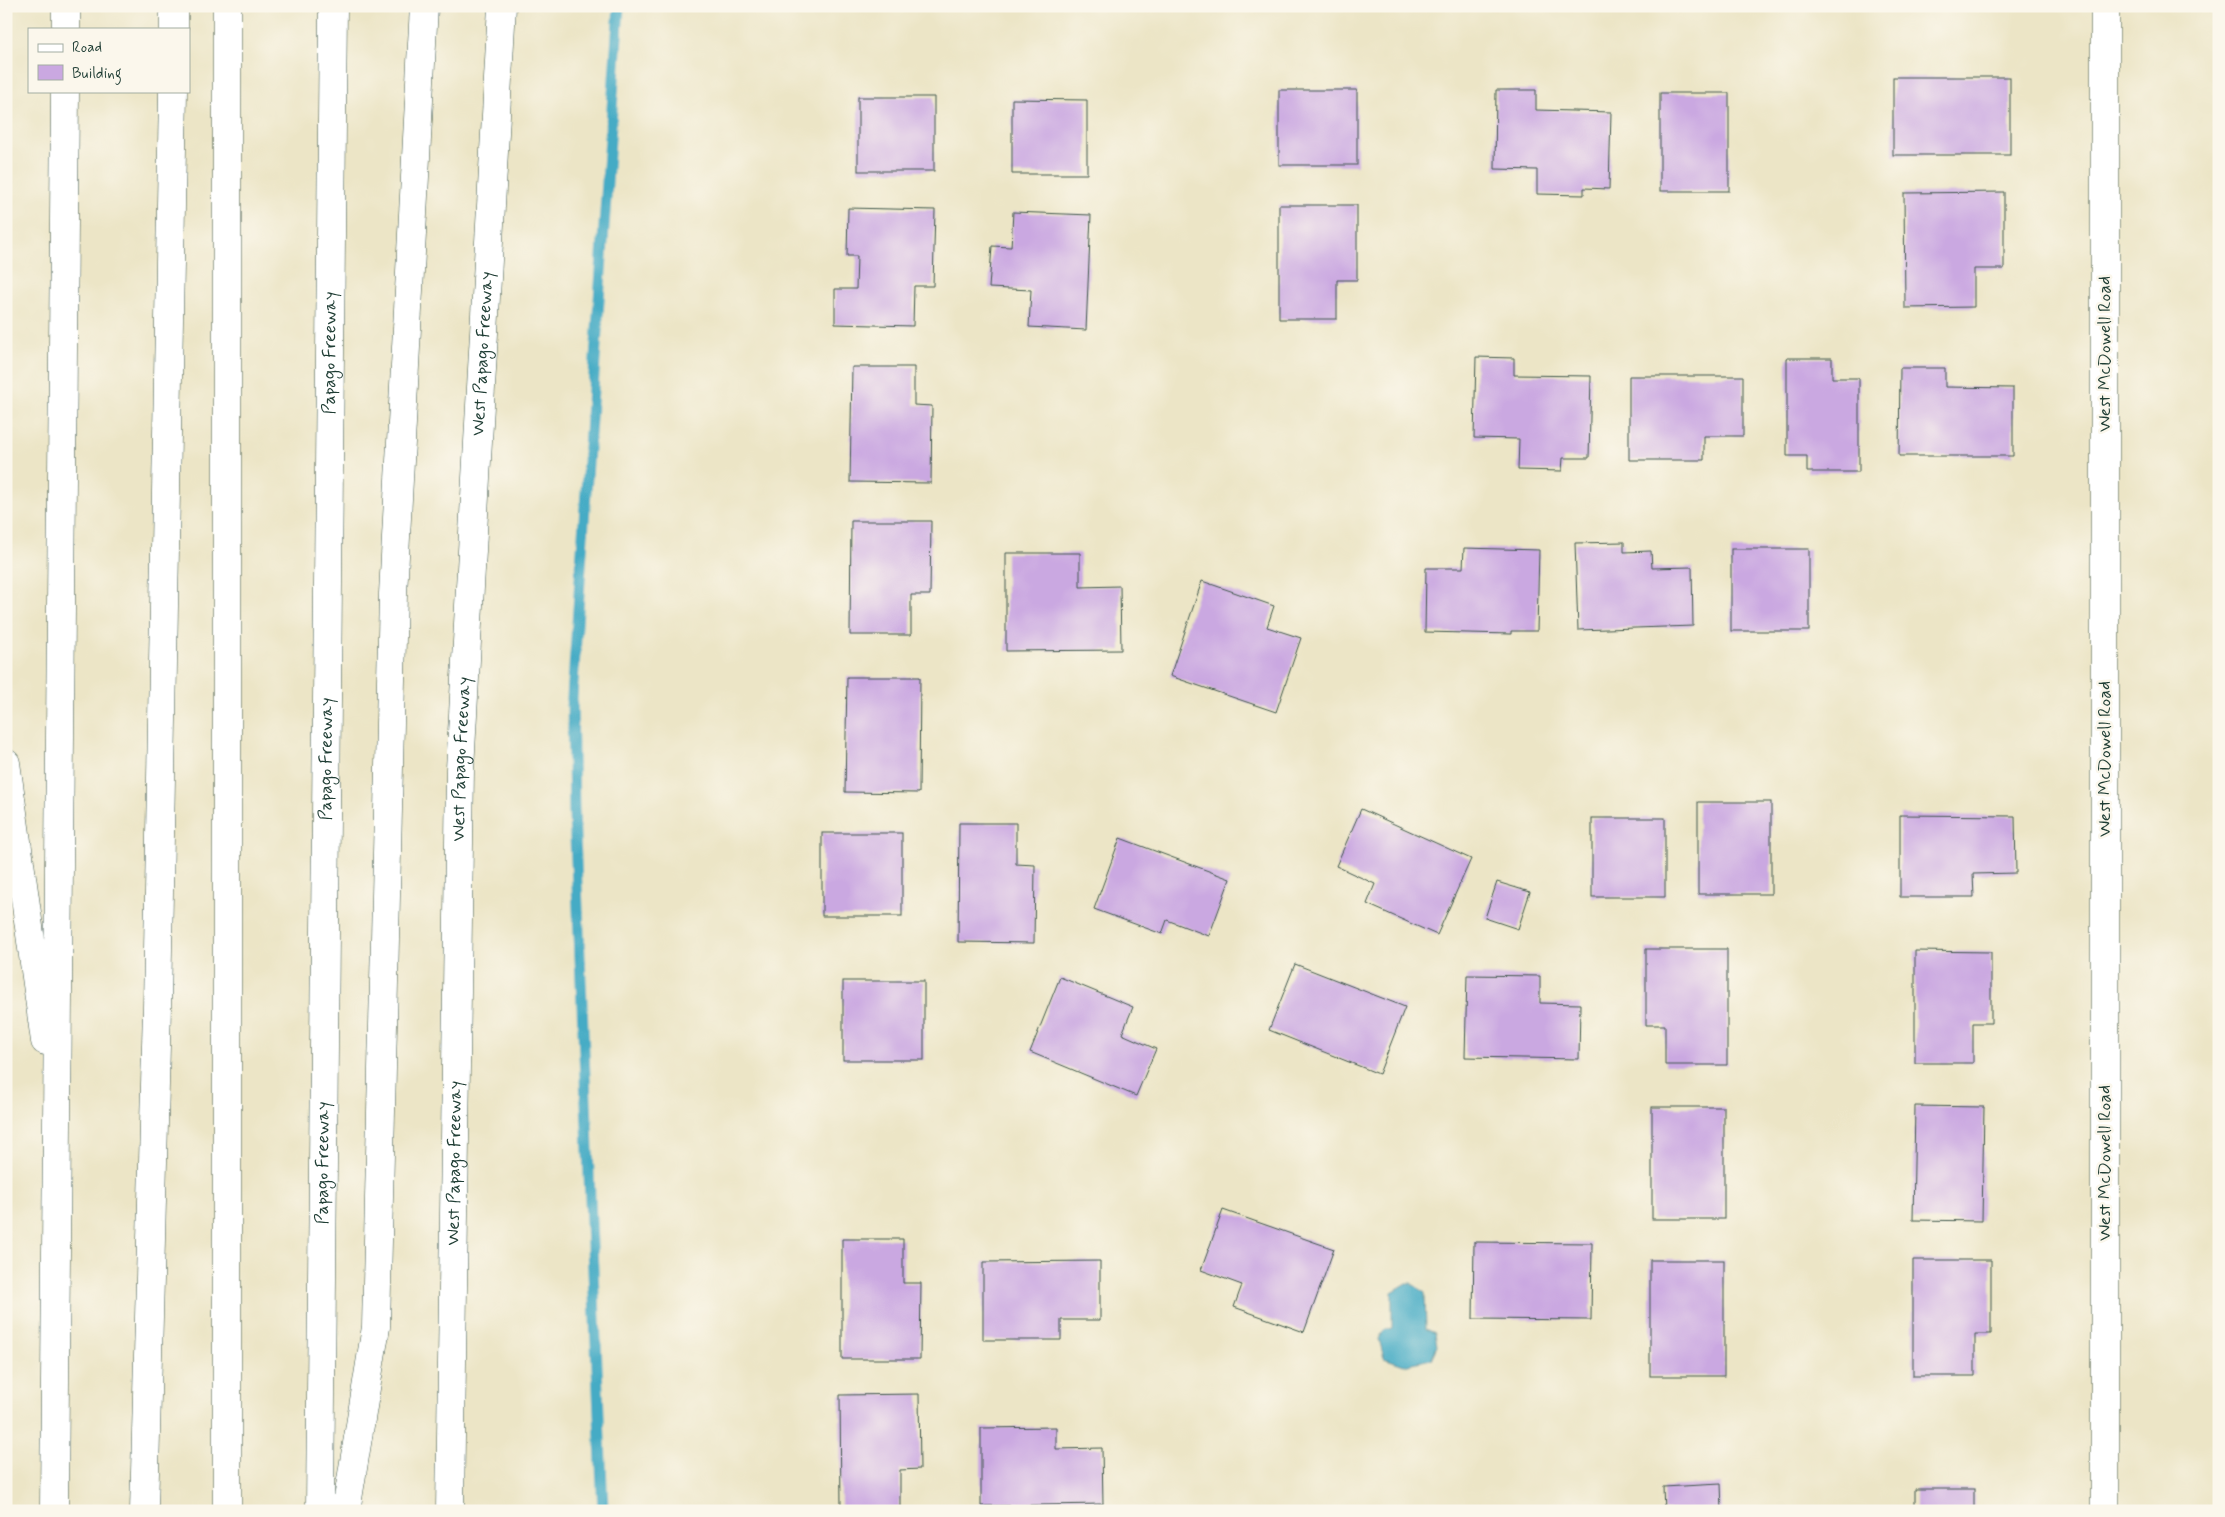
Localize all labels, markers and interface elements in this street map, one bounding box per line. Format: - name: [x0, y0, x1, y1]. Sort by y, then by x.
- legend: [28, 28, 190, 92]
- text: Road: [72, 38, 102, 58]
- text: Building: [72, 64, 122, 85]
- street label: West Papago Freeway: [466, 271, 499, 437]
- street label: West McDowell Road: [2093, 276, 2117, 432]
- street label: Papago Freeway: [317, 291, 343, 415]
- street label: West Papago Freeway: [447, 676, 477, 842]
- street label: West McDowell Road: [2093, 681, 2117, 837]
- street label: Papago Freeway: [314, 697, 339, 821]
- street label: West Papago Freeway: [442, 1080, 468, 1246]
- street label: West McDowell Road: [2093, 1085, 2117, 1241]
- street label: Papago Freeway: [310, 1101, 336, 1225]

